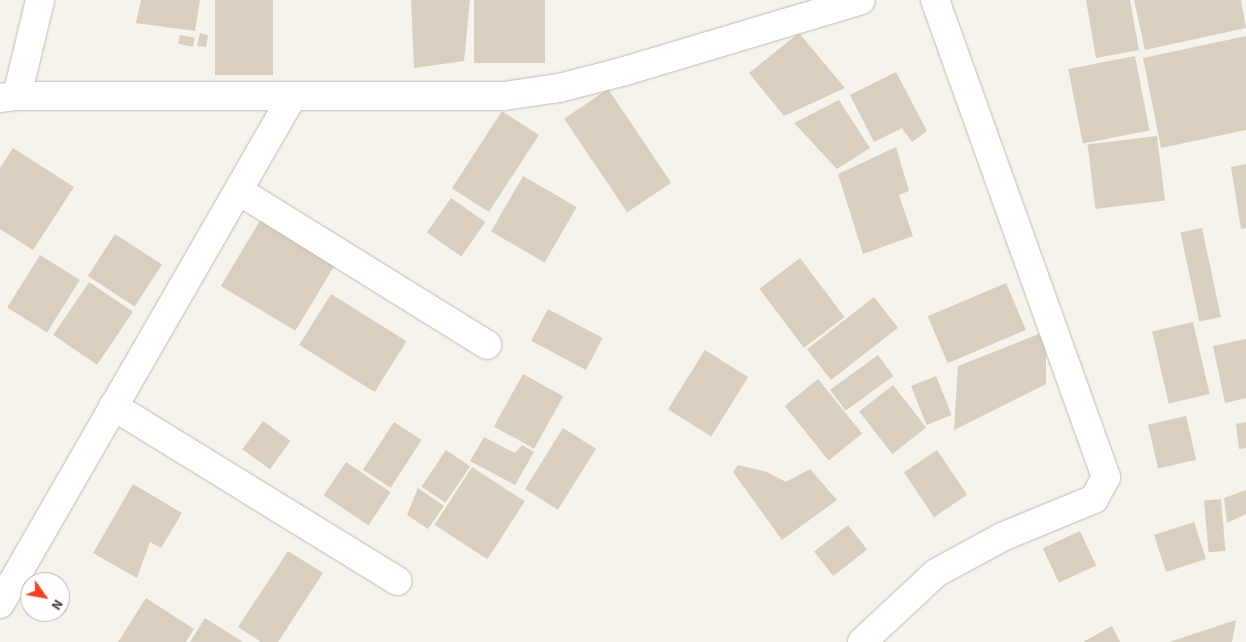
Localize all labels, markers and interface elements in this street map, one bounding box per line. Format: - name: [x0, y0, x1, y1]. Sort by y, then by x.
- north arrow: [20, 572, 70, 622]
- text: N: [46, 595, 68, 614]

